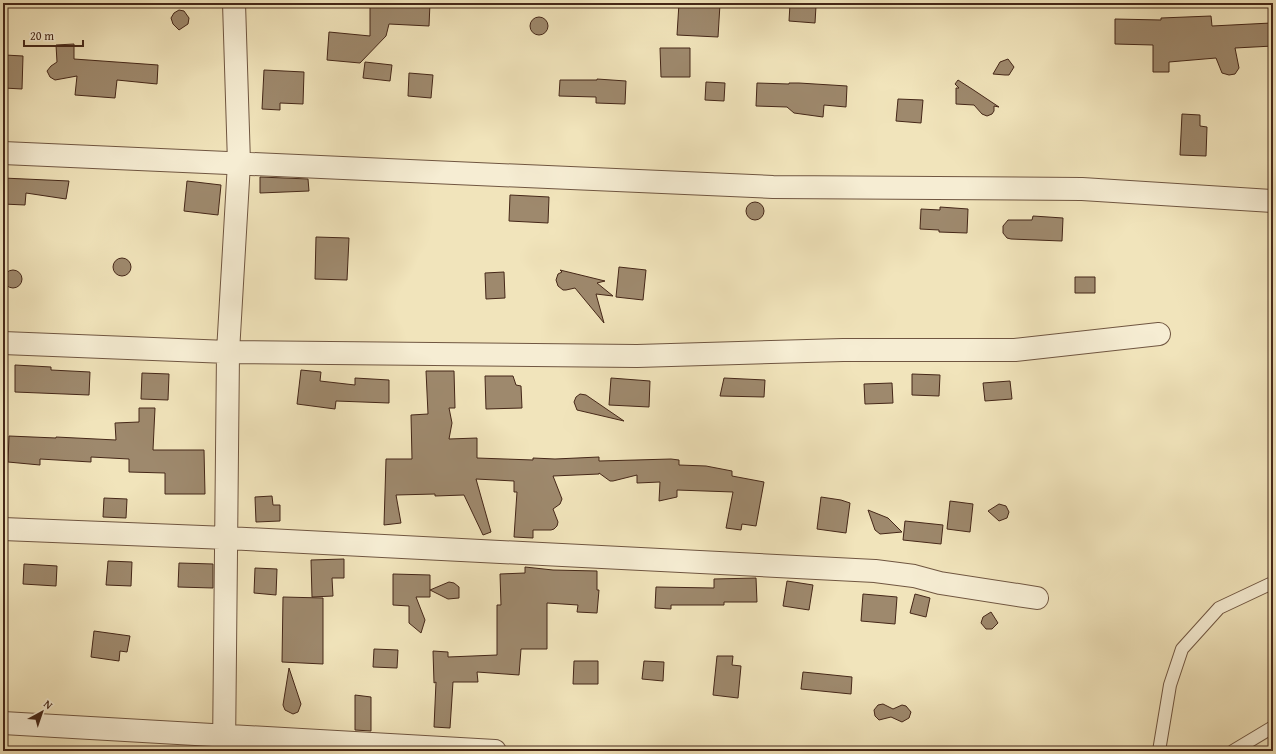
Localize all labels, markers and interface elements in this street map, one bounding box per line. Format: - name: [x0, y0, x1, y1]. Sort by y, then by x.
- scale bar: [24, 22, 83, 48]
- text: 20 m: [30, 27, 54, 44]
- north arrow: [22, 692, 62, 732]
- text: N: [40, 696, 57, 713]

